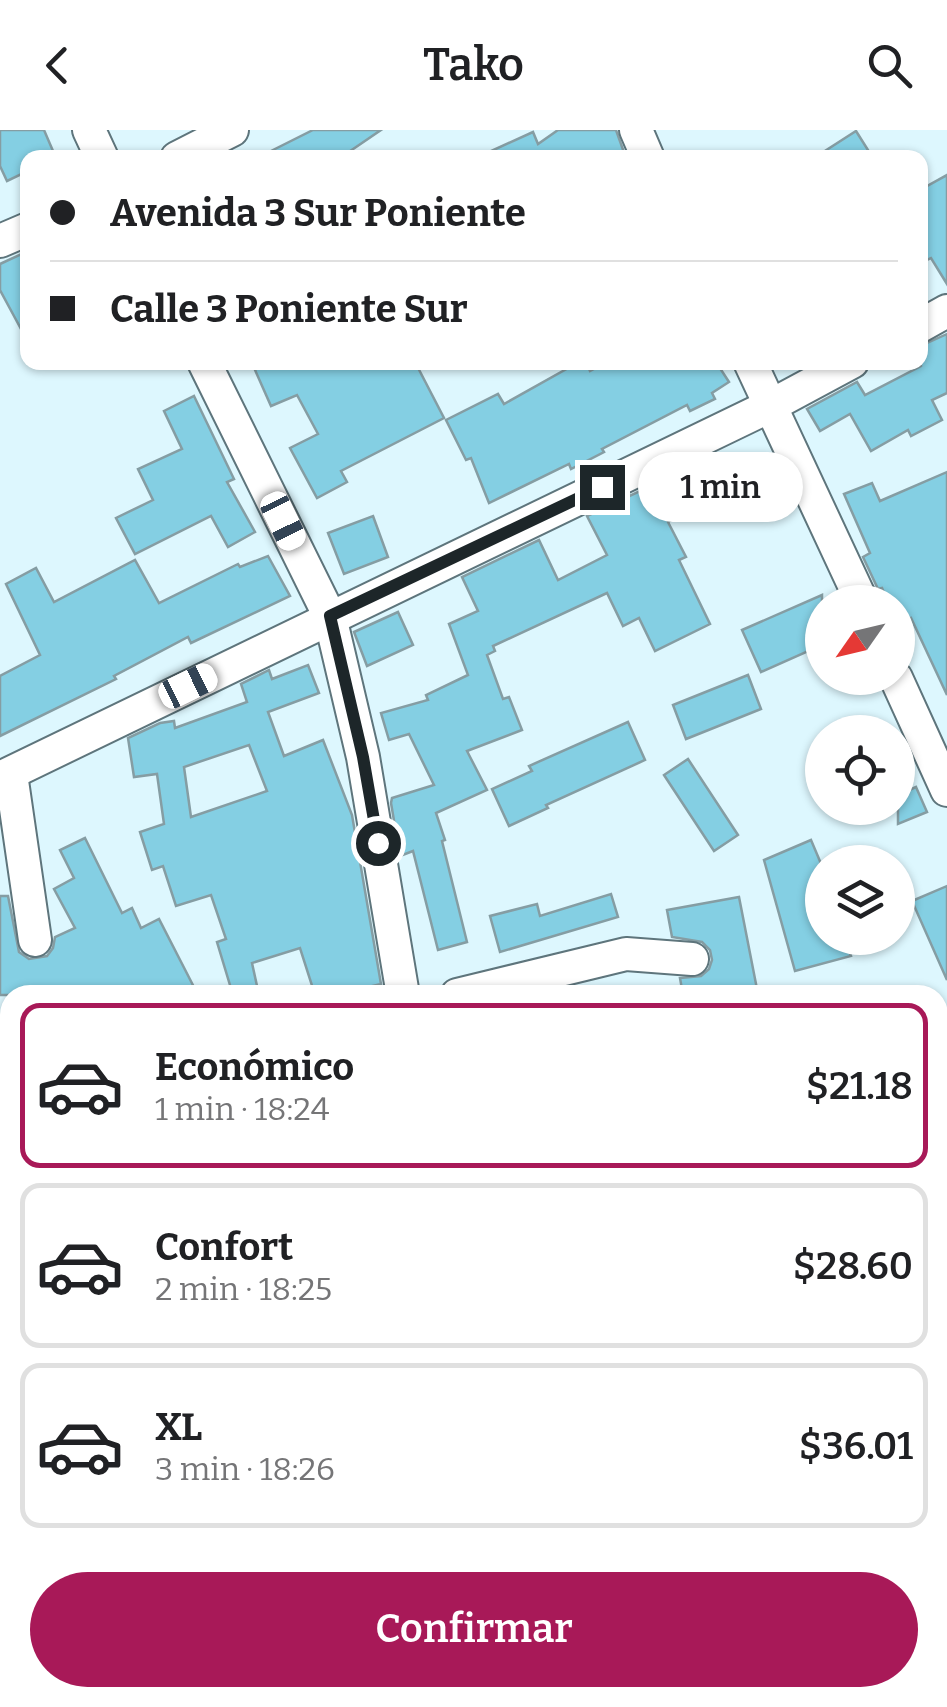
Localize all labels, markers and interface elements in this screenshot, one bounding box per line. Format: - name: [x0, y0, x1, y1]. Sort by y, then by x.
- icon: back: [30, 38, 85, 93]
- text: Tako: [423, 38, 524, 92]
- icon: search: [862, 38, 917, 93]
- text: Avenida 3 Sur Poniente: [110, 190, 526, 236]
- text: Calle 3 Poniente Sur: [110, 286, 468, 332]
- callout: 1 min: [637, 452, 802, 522]
- route end: [580, 465, 625, 510]
- text: 1 min: [680, 468, 761, 506]
- car: [256, 487, 310, 555]
- north arrow: [805, 585, 915, 695]
- map controls: [805, 585, 915, 955]
- car: [154, 659, 222, 713]
- button: locate: [805, 715, 915, 825]
- route start: [356, 821, 401, 866]
- button: layers: [805, 845, 915, 955]
- icon: car: [35, 1041, 125, 1131]
- text: Económico: [155, 1044, 354, 1090]
- text: $21.18: [806, 1063, 913, 1109]
- text: 1 min · 18:24: [155, 1090, 329, 1128]
- icon: car: [35, 1221, 125, 1311]
- text: Confort: [155, 1224, 293, 1270]
- text: $28.60: [793, 1243, 913, 1289]
- text: 2 min · 18:25: [155, 1270, 332, 1308]
- icon: car: [35, 1401, 125, 1491]
- text: XL: [155, 1404, 202, 1450]
- text: $36.01: [799, 1423, 913, 1469]
- text: 3 min · 18:26: [155, 1450, 335, 1488]
- button: Confirmar: [30, 1572, 918, 1687]

